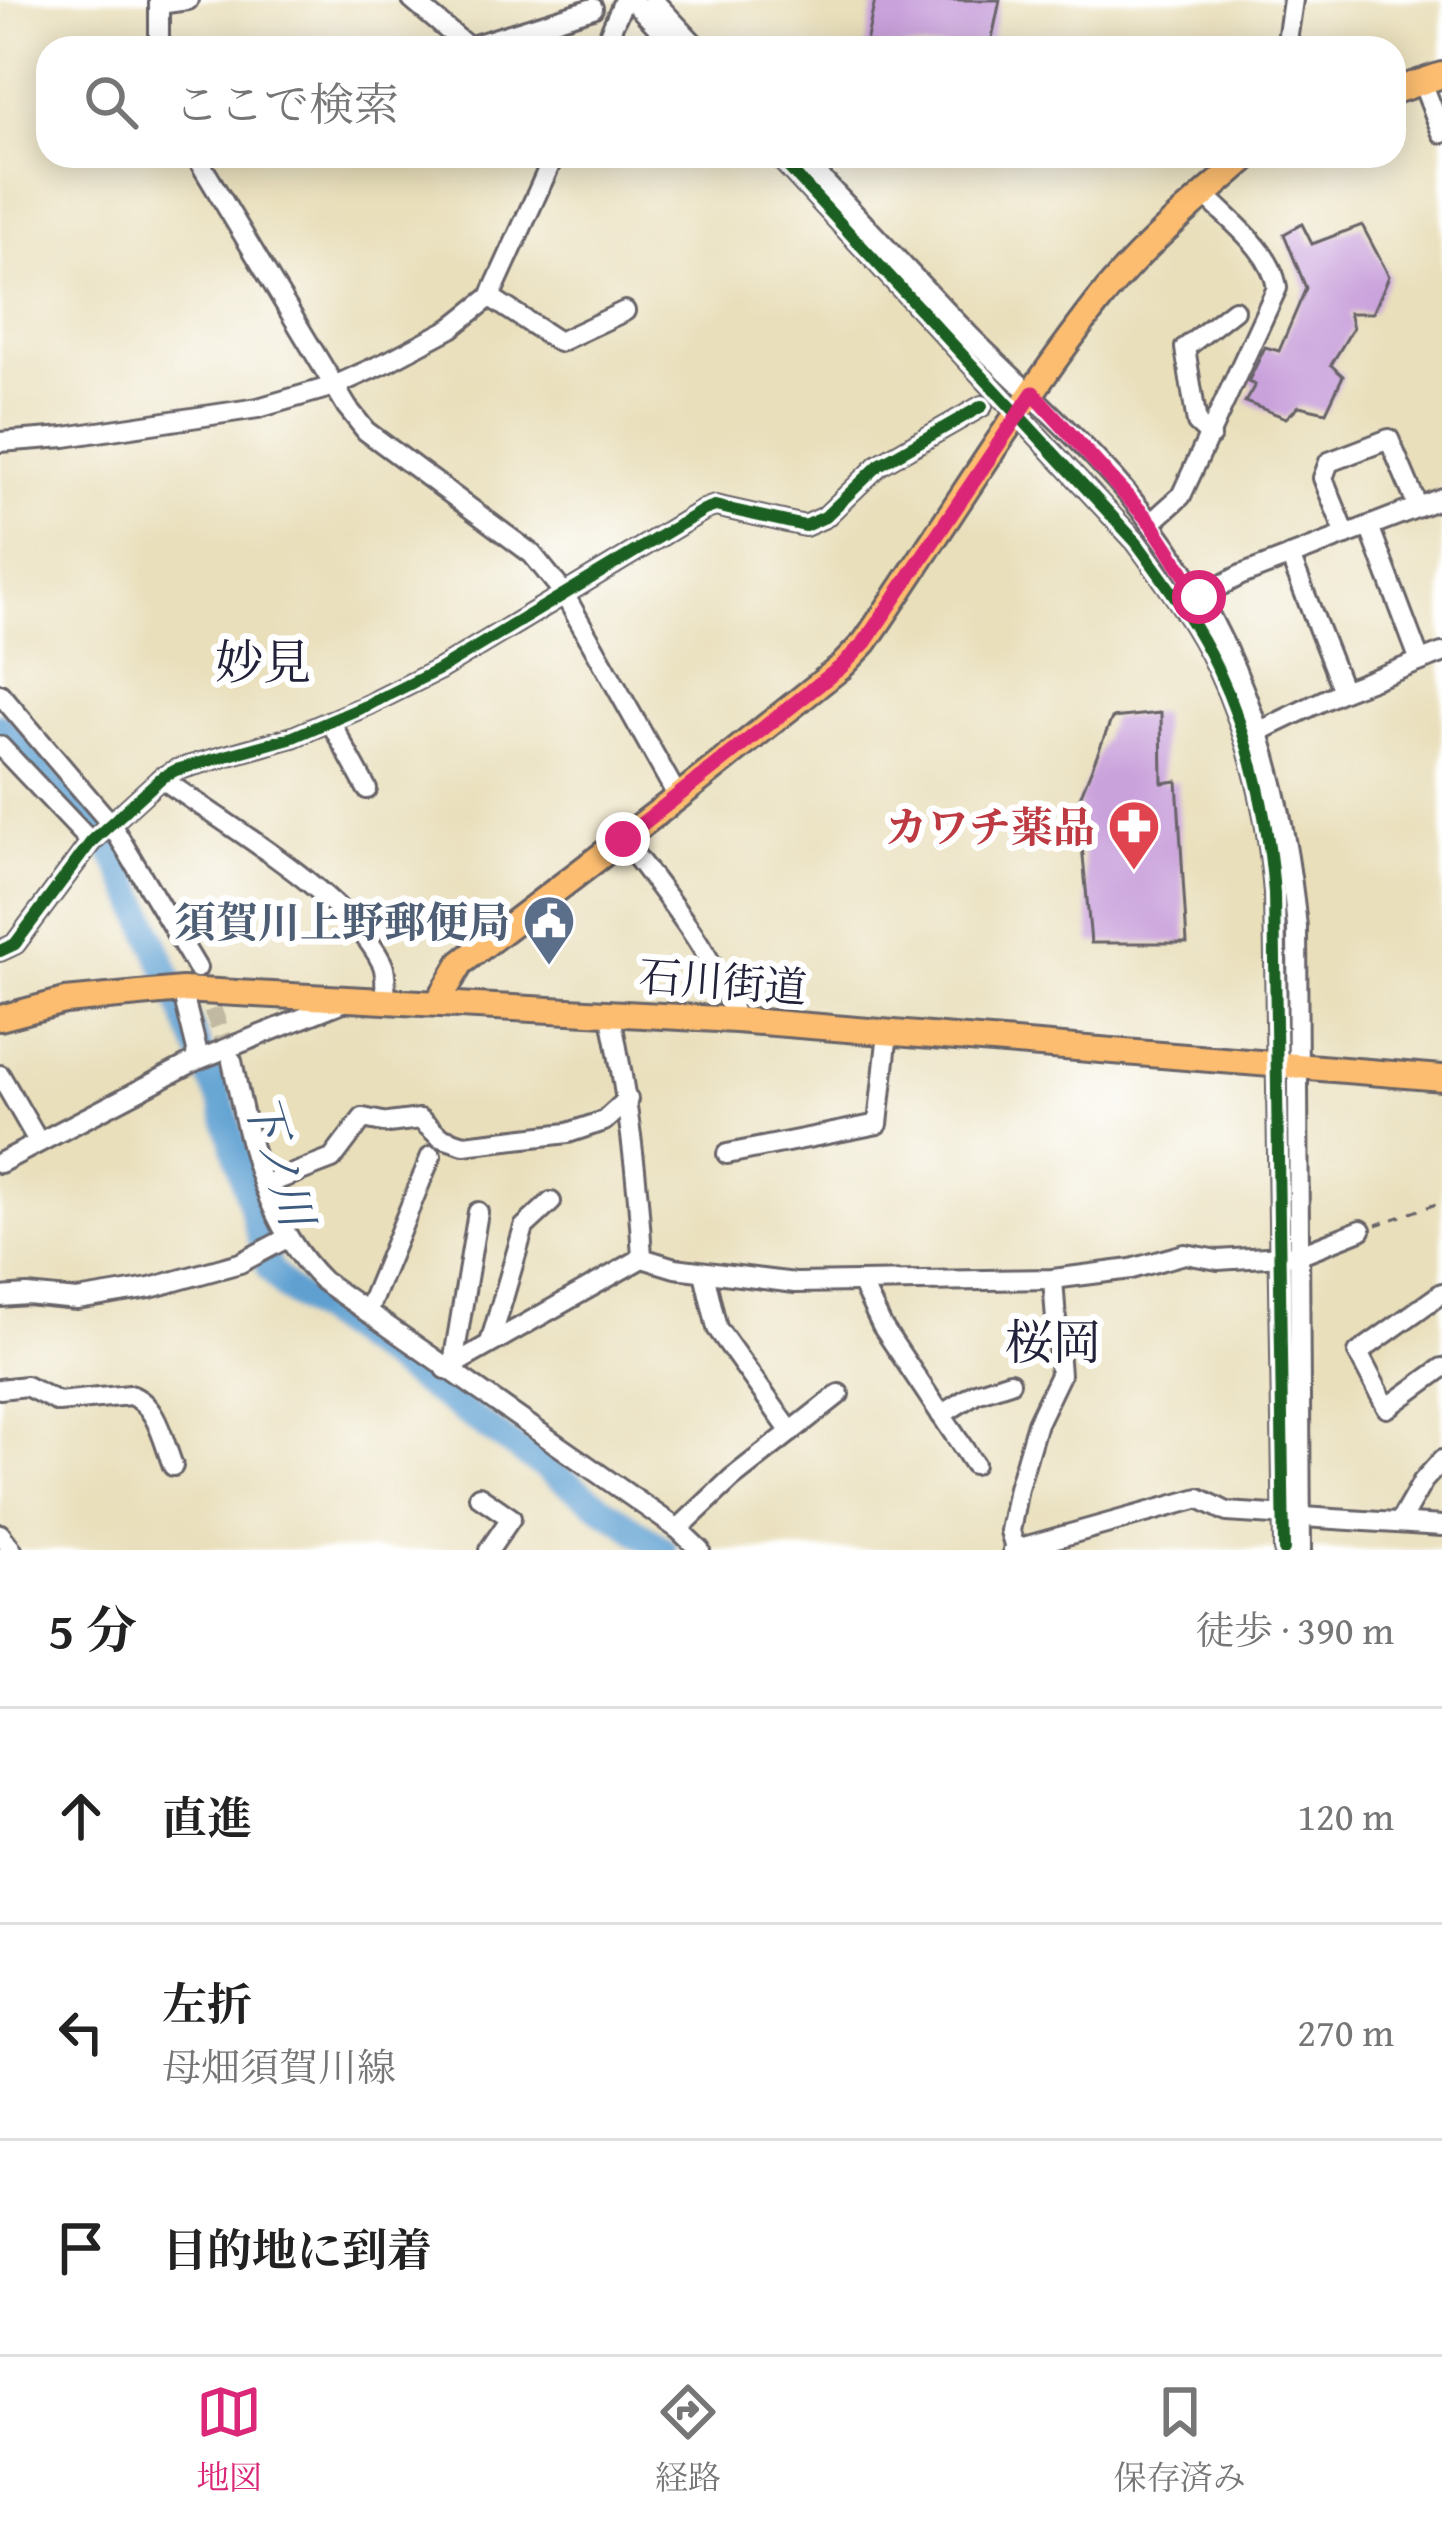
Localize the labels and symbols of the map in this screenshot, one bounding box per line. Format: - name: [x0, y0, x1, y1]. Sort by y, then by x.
- route start: [1172, 570, 1226, 624]
- district label: 妙見: [215, 626, 311, 697]
- place label: カワチ薬品: [885, 796, 1095, 857]
- pharmacy icon: カワチ薬品: [1106, 798, 1162, 872]
- route end: [596, 812, 650, 866]
- place label: 須賀川上野郵便局: [174, 891, 510, 952]
- public building icon: 須賀川上野郵便局: [521, 893, 577, 967]
- street label: 石川街道: [637, 945, 809, 1017]
- water label: 下ノ川: [229, 1086, 332, 1239]
- district label: 桜岡: [1005, 1306, 1101, 1377]

